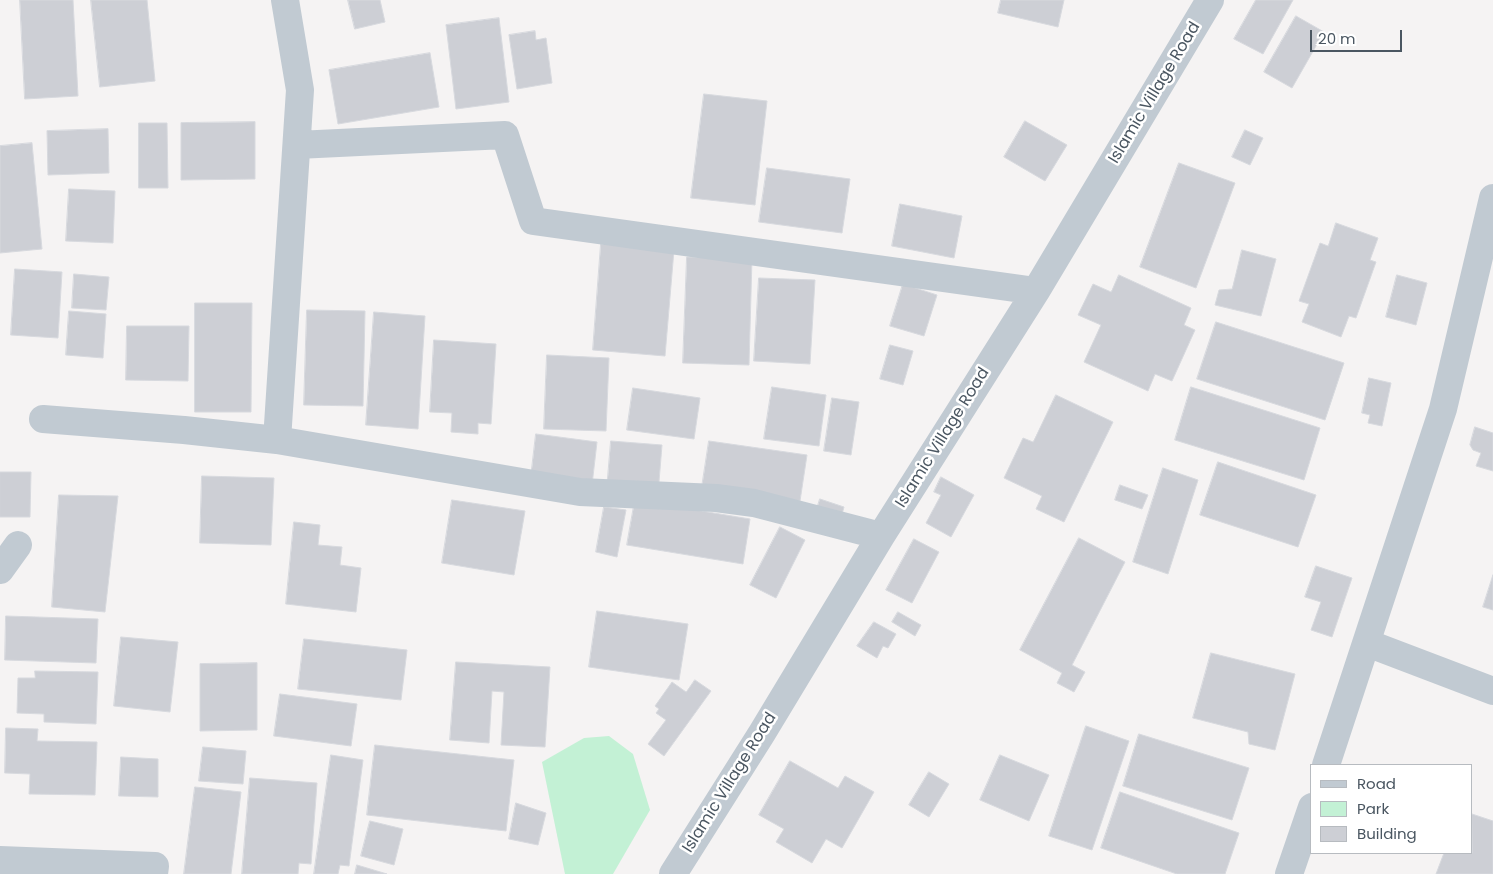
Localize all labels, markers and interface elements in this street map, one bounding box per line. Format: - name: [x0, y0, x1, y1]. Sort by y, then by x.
- street label: Islamic Village Road: [1105, 19, 1205, 167]
- scale bar: [1313, 20, 1406, 52]
- text: 20 m: [1318, 28, 1356, 49]
- street label: Islamic Village Road: [892, 364, 994, 512]
- street label: Islamic Village Road: [679, 709, 781, 857]
- legend: [1310, 764, 1473, 854]
- text: Road: [1357, 773, 1396, 794]
- text: Park: [1357, 798, 1389, 819]
- text: Building: [1357, 823, 1417, 844]

